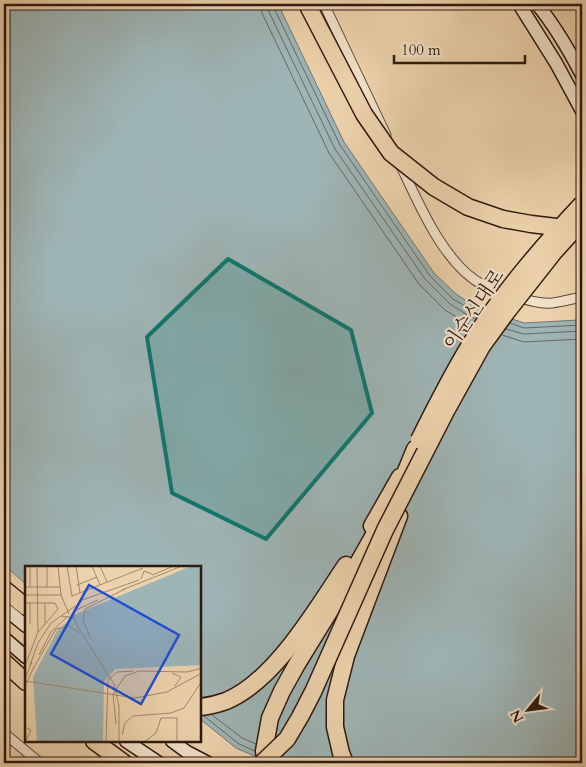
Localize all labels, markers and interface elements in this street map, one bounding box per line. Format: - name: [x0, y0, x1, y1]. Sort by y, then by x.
- scale bar: [394, 32, 525, 64]
- text: 100 m: [401, 40, 441, 60]
- street label: 이순신대로: [437, 264, 510, 355]
- inset map: [25, 566, 201, 742]
- north arrow: [504, 684, 554, 734]
- text: N: [506, 706, 528, 726]

